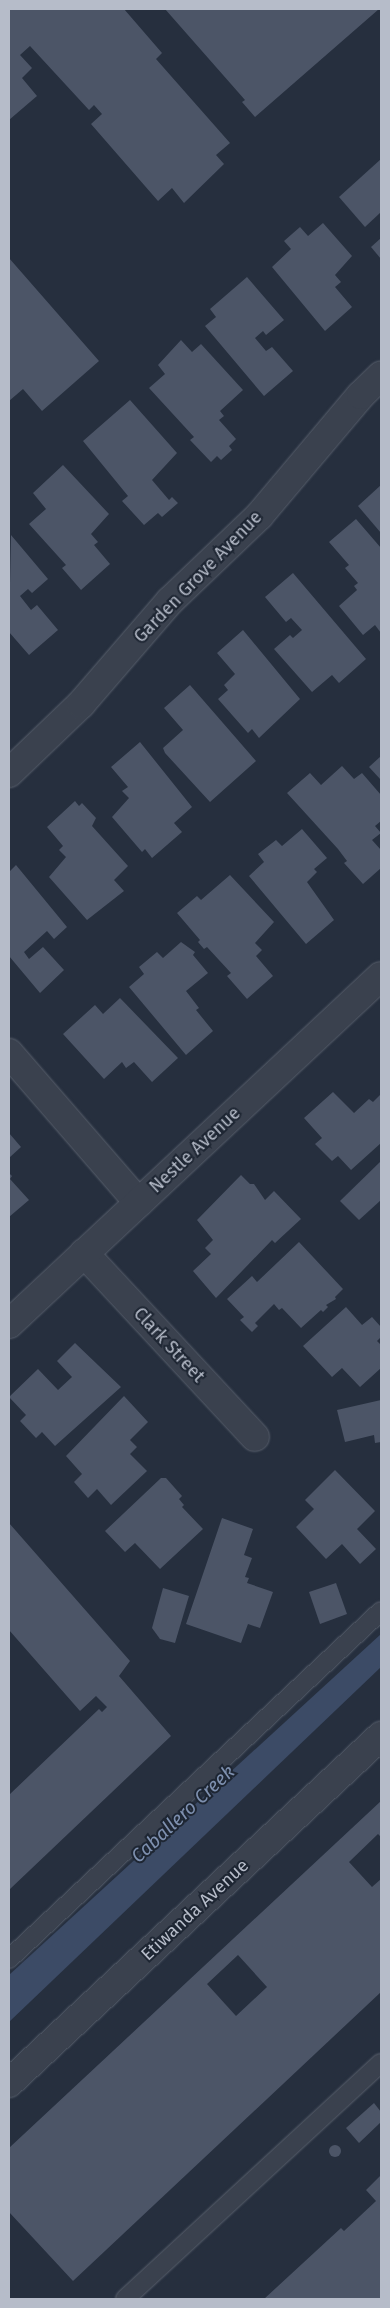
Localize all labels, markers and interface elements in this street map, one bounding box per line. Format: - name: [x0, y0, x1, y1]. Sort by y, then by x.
- street label: Garden Grove Avenue: [130, 507, 266, 647]
- street label: Nestle Avenue: [145, 1102, 245, 1198]
- street label: Clark Street: [129, 1303, 209, 1387]
- water label: Caballero Creek: [127, 1760, 239, 1868]
- street label: Etiwanda Avenue: [137, 1855, 253, 1965]

